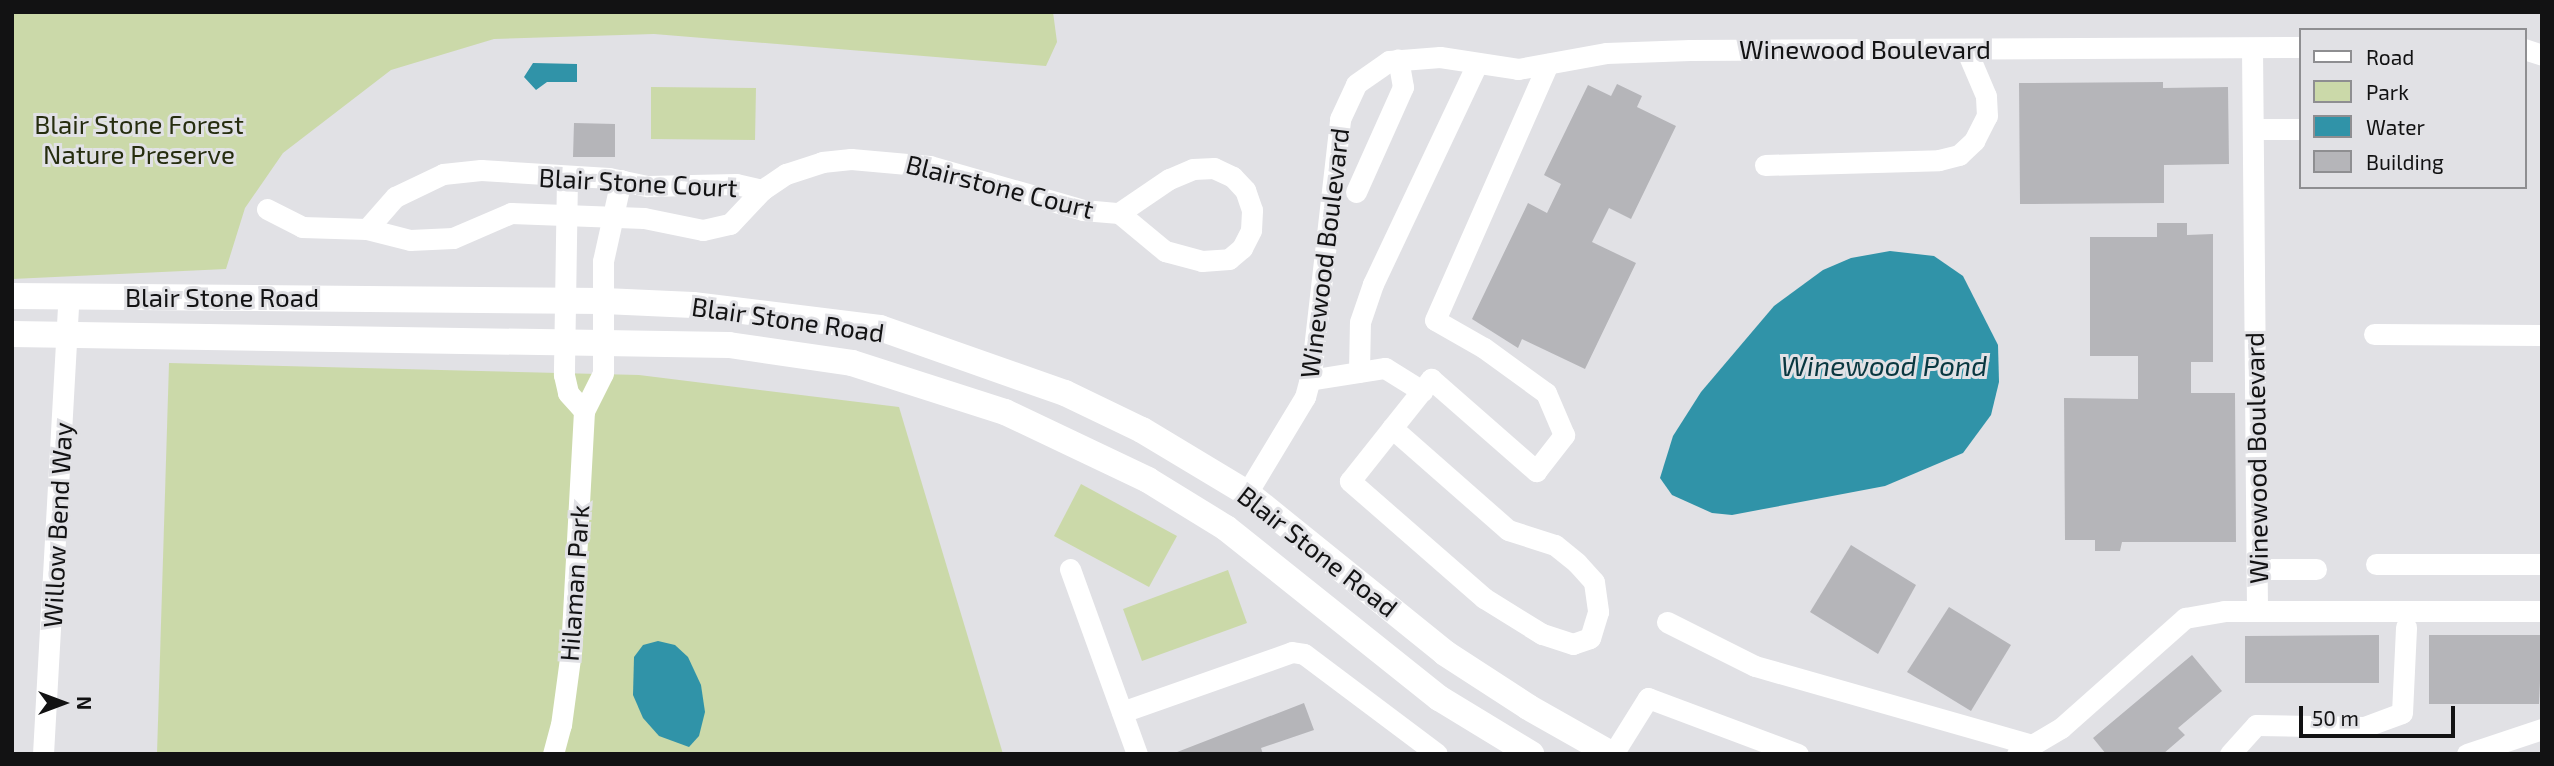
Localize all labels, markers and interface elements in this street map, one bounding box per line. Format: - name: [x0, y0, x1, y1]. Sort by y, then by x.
- legend: [2298, 28, 2526, 189]
- street label: Winewood Boulevard: [1739, 33, 1991, 65]
- text: Road: [2366, 44, 2414, 69]
- text: Park: [2366, 79, 2409, 104]
- park label: Blair Stone Forest Nature Preserve: [34, 108, 244, 170]
- text: Water: [2366, 114, 2425, 139]
- street label: Winewood Boulevard: [1293, 126, 1355, 380]
- street label: Blairstone Court: [903, 148, 1097, 224]
- text: Building: [2366, 149, 2444, 174]
- street label: Blair Stone Court: [538, 161, 738, 203]
- street label: Blair Stone Road: [125, 281, 319, 313]
- street label: Blair Stone Road: [689, 290, 887, 348]
- street label: Winewood Boulevard: [2238, 332, 2274, 584]
- water label: Winewood Pond: [1781, 348, 1987, 382]
- street label: Willow Bend Way: [36, 421, 78, 629]
- street label: Blair Stone Road: [1232, 479, 1404, 623]
- street label: Hilaman Park: [553, 504, 595, 662]
- north arrow: [28, 668, 98, 738]
- scale bar: [2302, 692, 2458, 736]
- text: N: [73, 696, 96, 710]
- text: 50 m: [2312, 705, 2359, 730]

